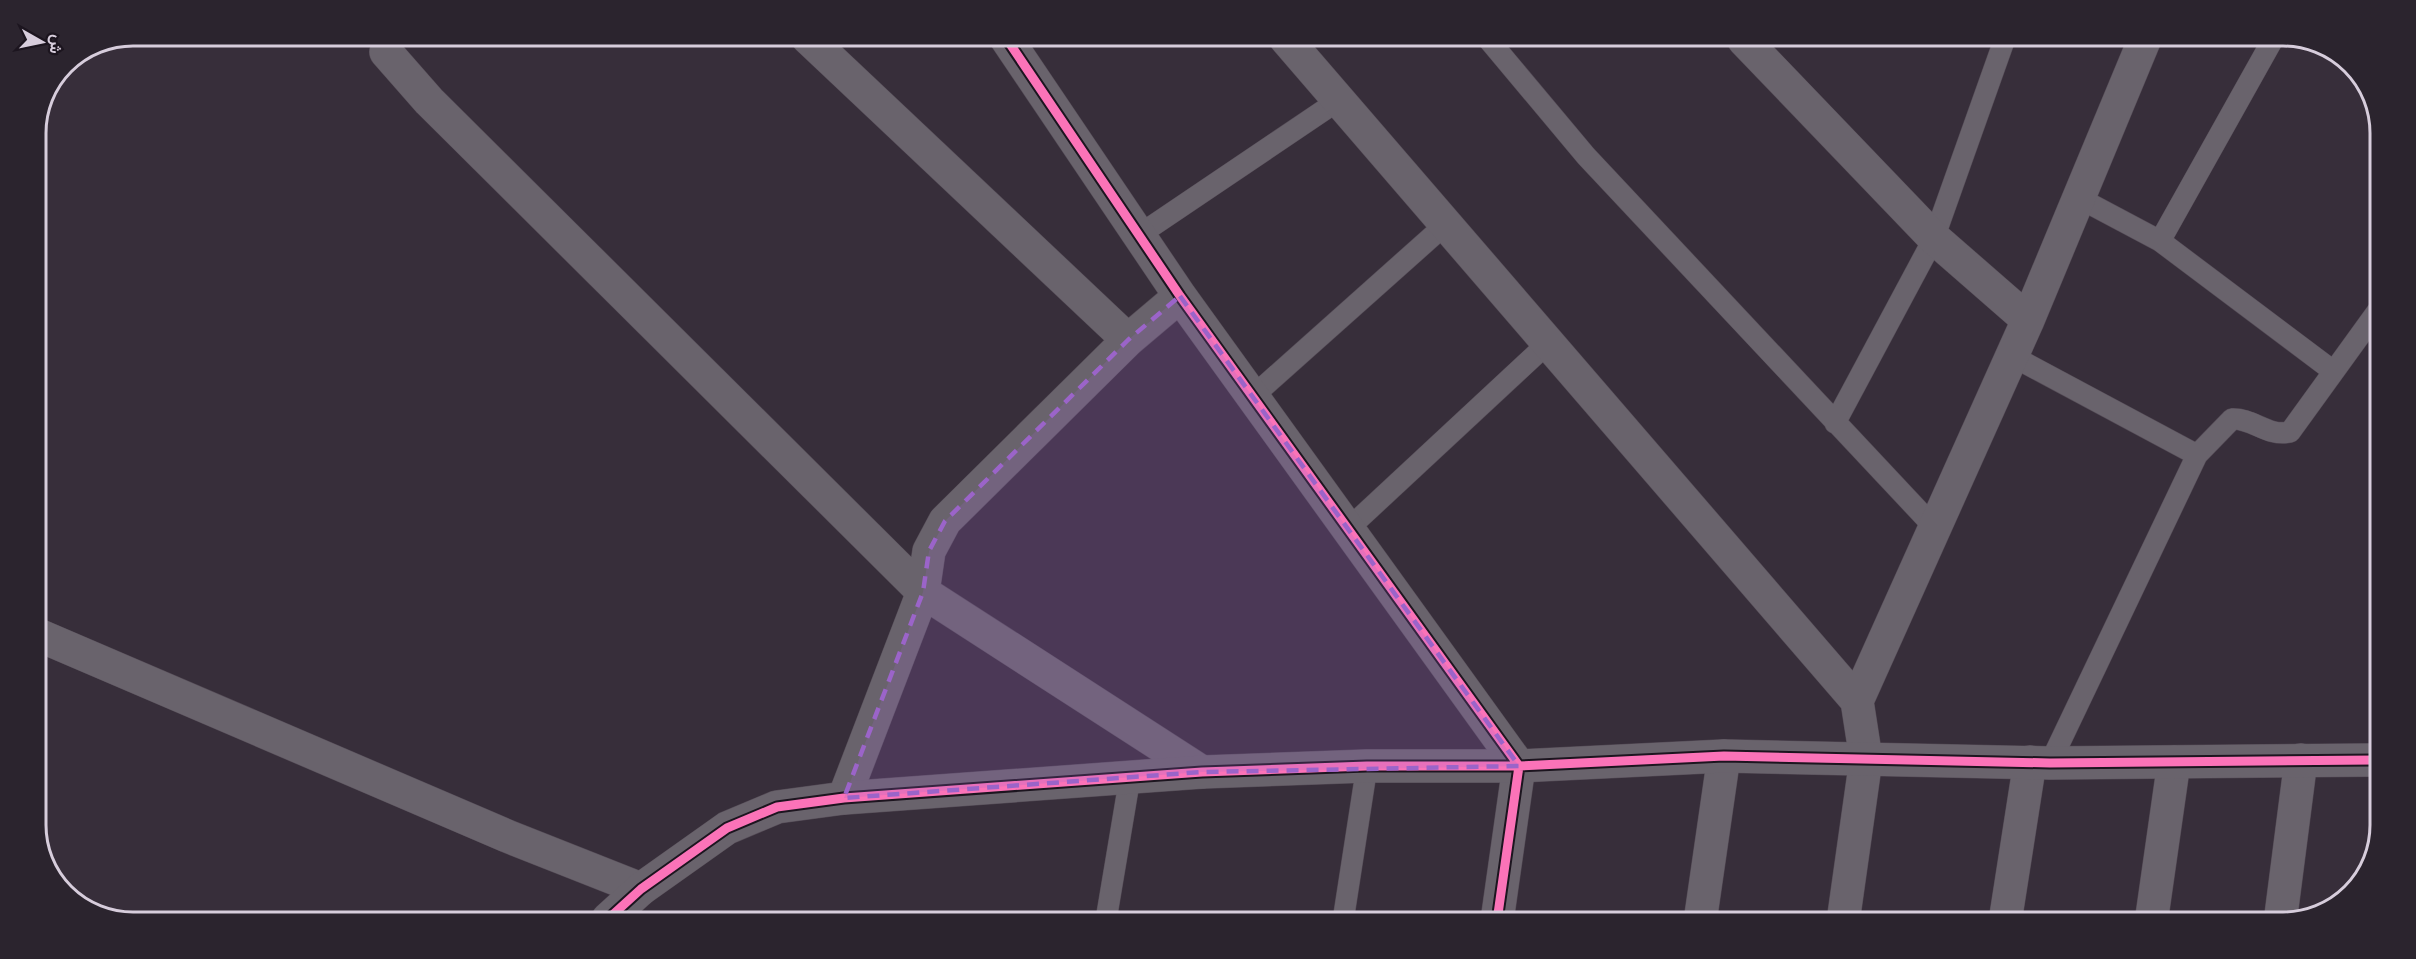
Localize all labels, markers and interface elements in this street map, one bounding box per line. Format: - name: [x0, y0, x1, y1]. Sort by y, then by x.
- north arrow: [12, 12, 72, 72]
- text: ش: [45, 33, 67, 55]

